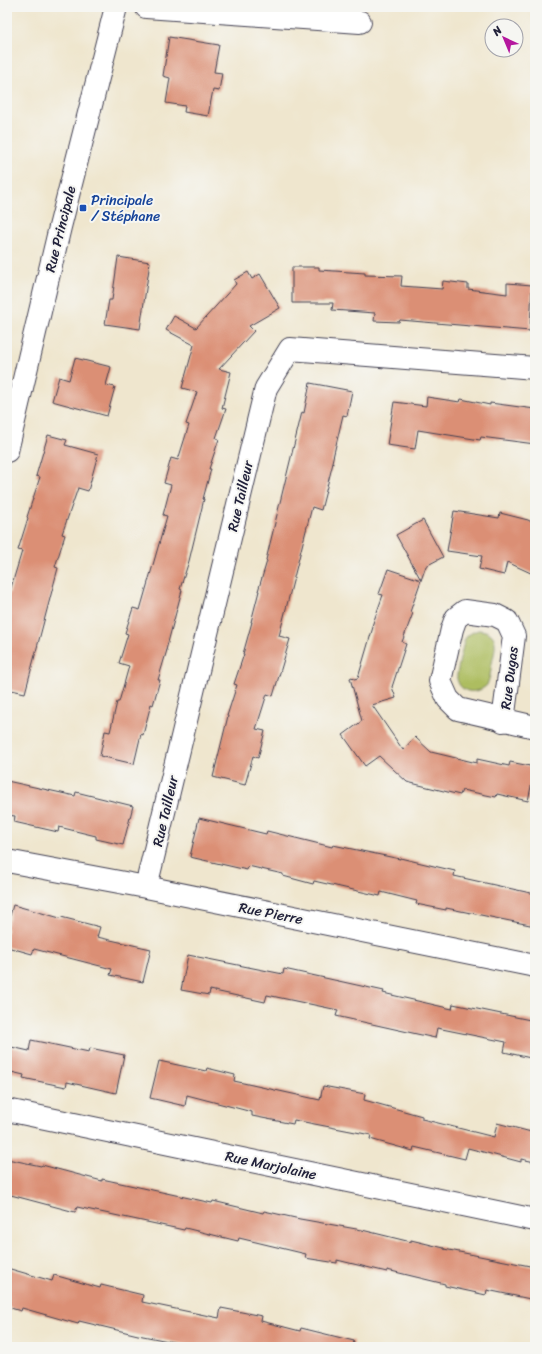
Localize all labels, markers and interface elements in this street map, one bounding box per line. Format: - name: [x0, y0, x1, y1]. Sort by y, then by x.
- north arrow: [484, 18, 524, 58]
- text: N: [487, 21, 507, 41]
- street label: Rue Principale: [38, 183, 83, 275]
- place label: Principale / Stéphane: [91, 188, 160, 229]
- marker: Principale / Stéphane: [78, 203, 88, 213]
- street label: Rue Tailleur: [220, 457, 261, 534]
- street label: Rue Dugas: [493, 645, 526, 711]
- street label: Rue Tailleur: [145, 772, 186, 849]
- street label: Rue Pierre: [237, 895, 305, 932]
- street label: Rue Marjolaine: [223, 1144, 319, 1187]

